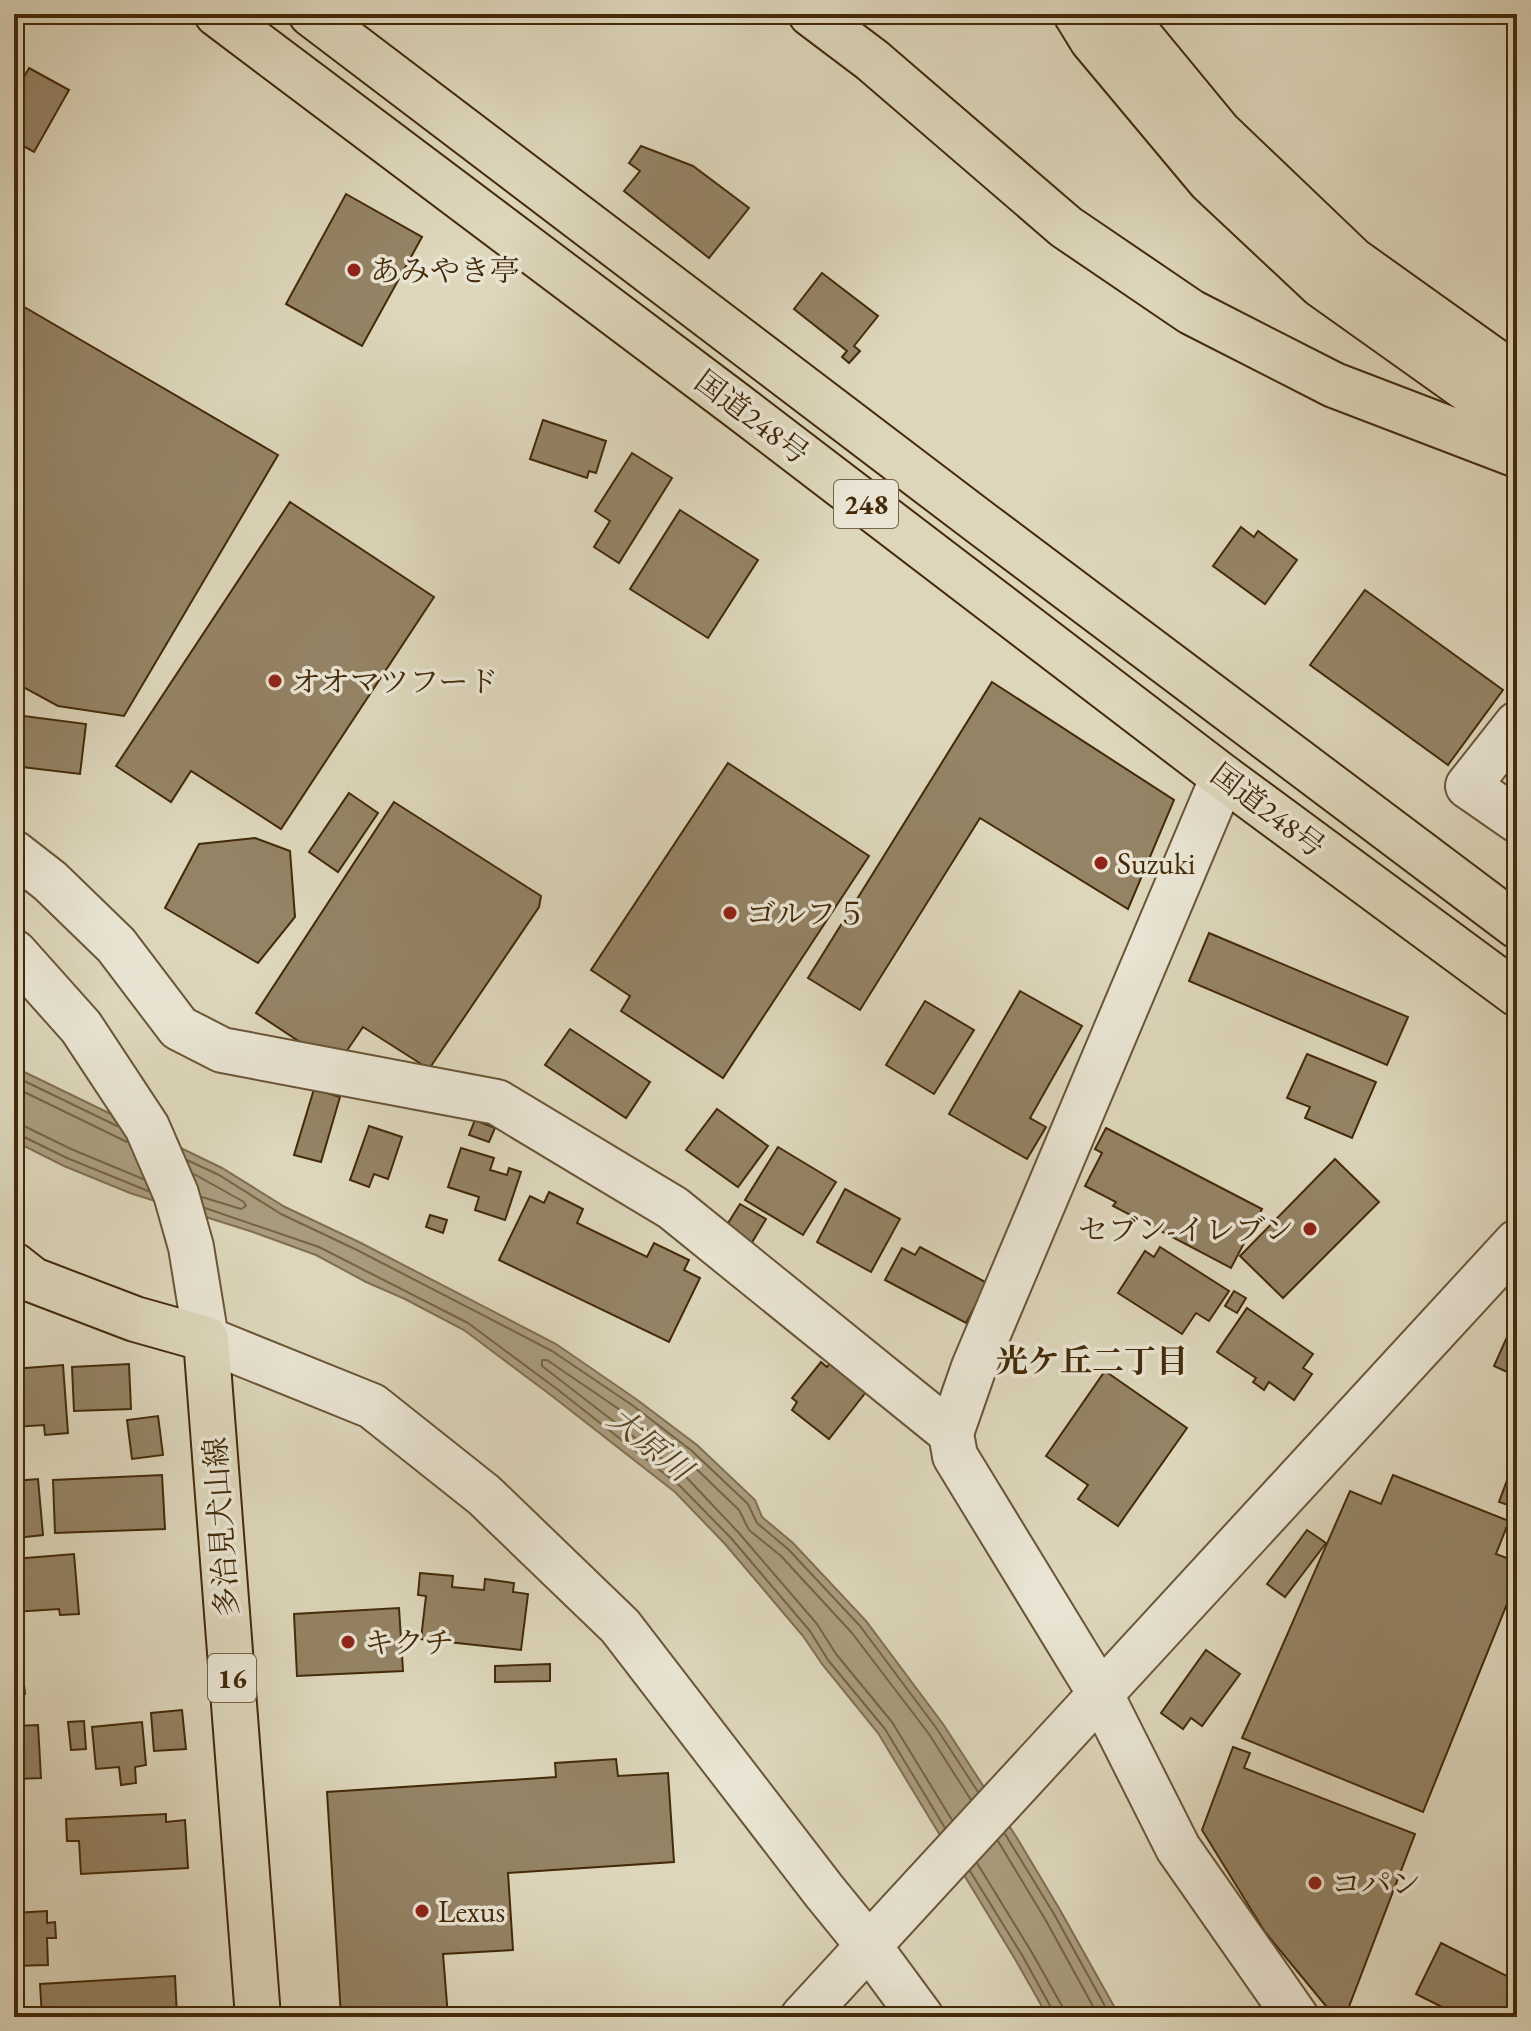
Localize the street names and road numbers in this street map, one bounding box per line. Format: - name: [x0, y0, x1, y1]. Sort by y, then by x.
- street label: 国道248号: [687, 361, 817, 473]
- road number: 248: [834, 480, 898, 528]
- street label: 国道248号: [1203, 754, 1333, 866]
- street label: 多治見犬山線: [195, 1436, 247, 1618]
- road number: 16: [208, 1654, 256, 1702]

